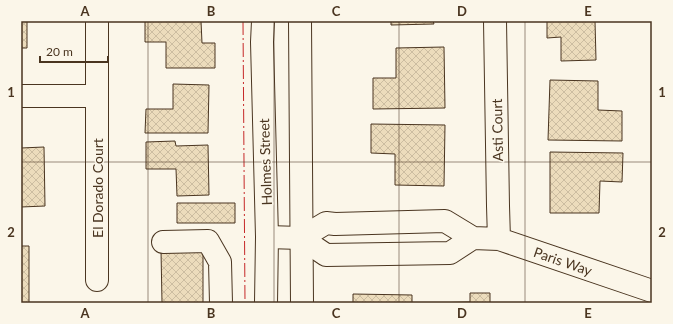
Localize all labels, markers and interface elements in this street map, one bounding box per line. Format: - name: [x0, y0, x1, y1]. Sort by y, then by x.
- text: A: [79, 3, 90, 19]
- text: B: [207, 3, 216, 19]
- text: C: [332, 3, 341, 19]
- text: D: [457, 3, 467, 19]
- text: E: [584, 3, 592, 19]
- scale bar: [40, 38, 108, 64]
- text: 20 m: [46, 44, 73, 59]
- text: 1: [7, 84, 15, 100]
- text: 1: [658, 84, 666, 100]
- street label: Asti Court: [488, 98, 506, 162]
- street label: Holmes Street: [255, 118, 275, 206]
- street label: El Dorado Court: [89, 138, 106, 238]
- text: 2: [7, 224, 15, 240]
- text: 2: [658, 224, 666, 240]
- street label: Paris Way: [531, 243, 595, 279]
- text: A: [79, 305, 90, 321]
- text: B: [207, 305, 216, 321]
- text: C: [332, 305, 341, 321]
- text: D: [457, 305, 467, 321]
- text: E: [584, 305, 592, 321]

